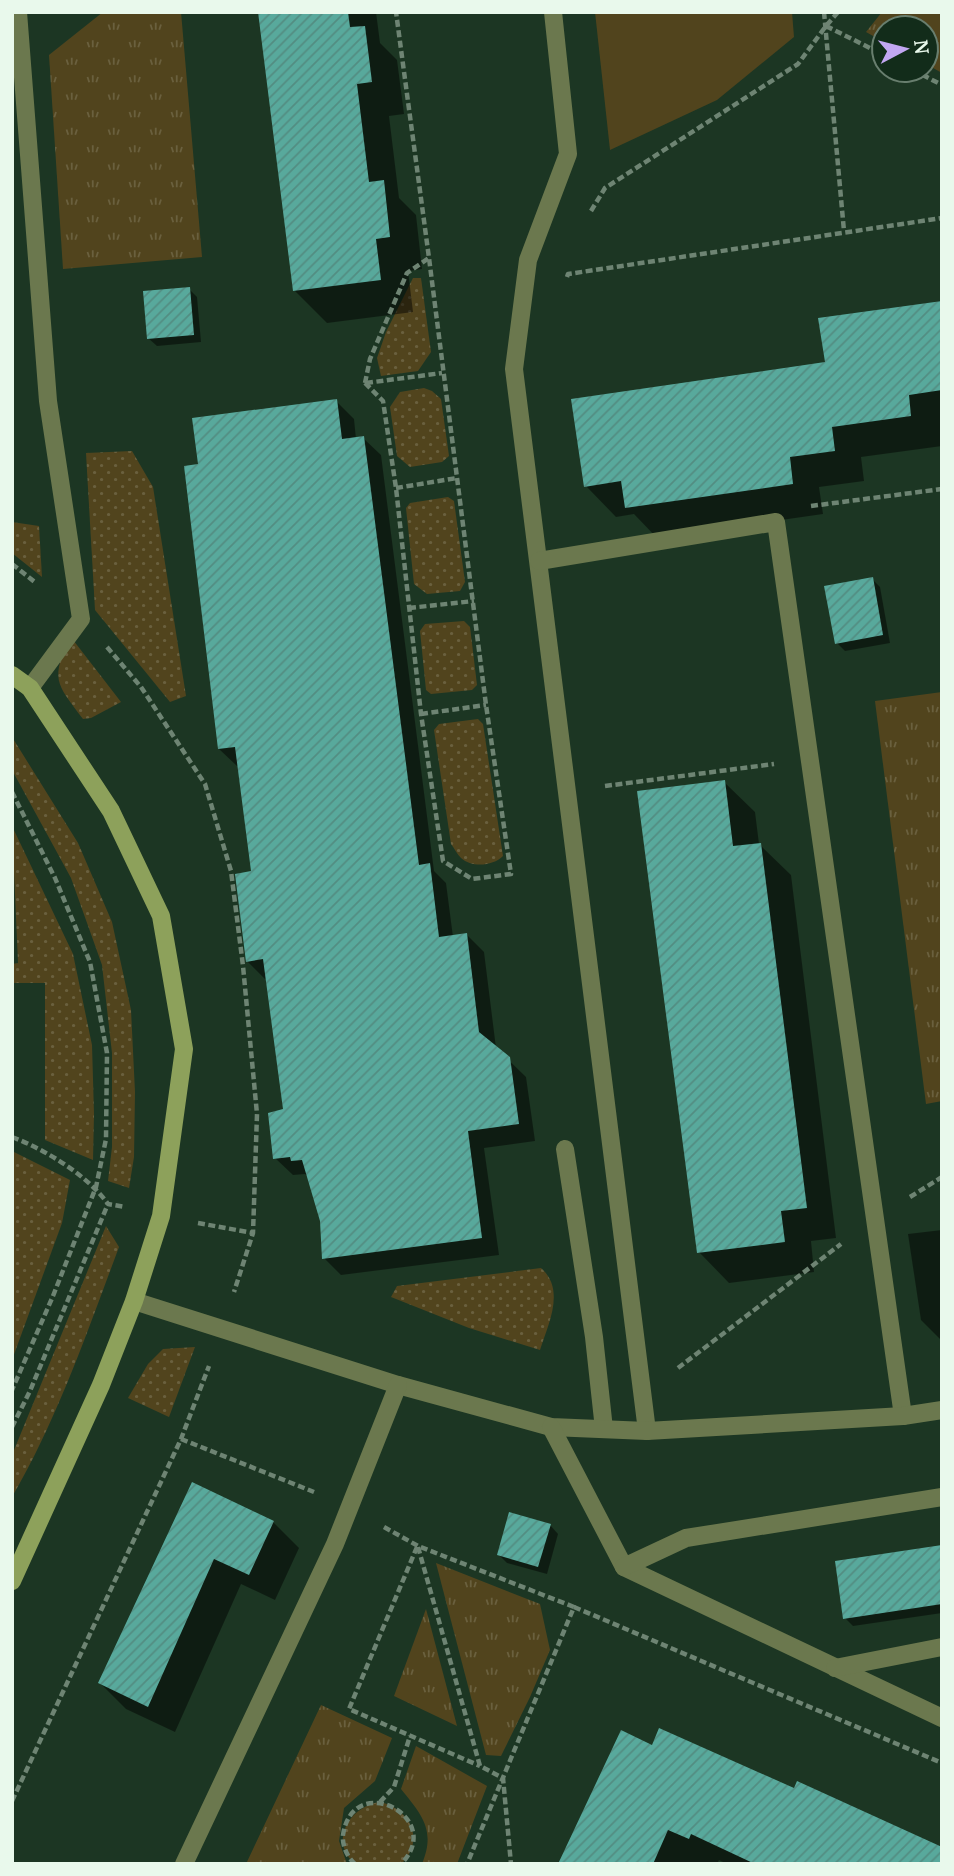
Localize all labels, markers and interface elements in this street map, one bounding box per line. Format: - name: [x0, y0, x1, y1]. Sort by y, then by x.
- north arrow: [870, 14, 940, 84]
- text: N: [909, 38, 936, 56]

